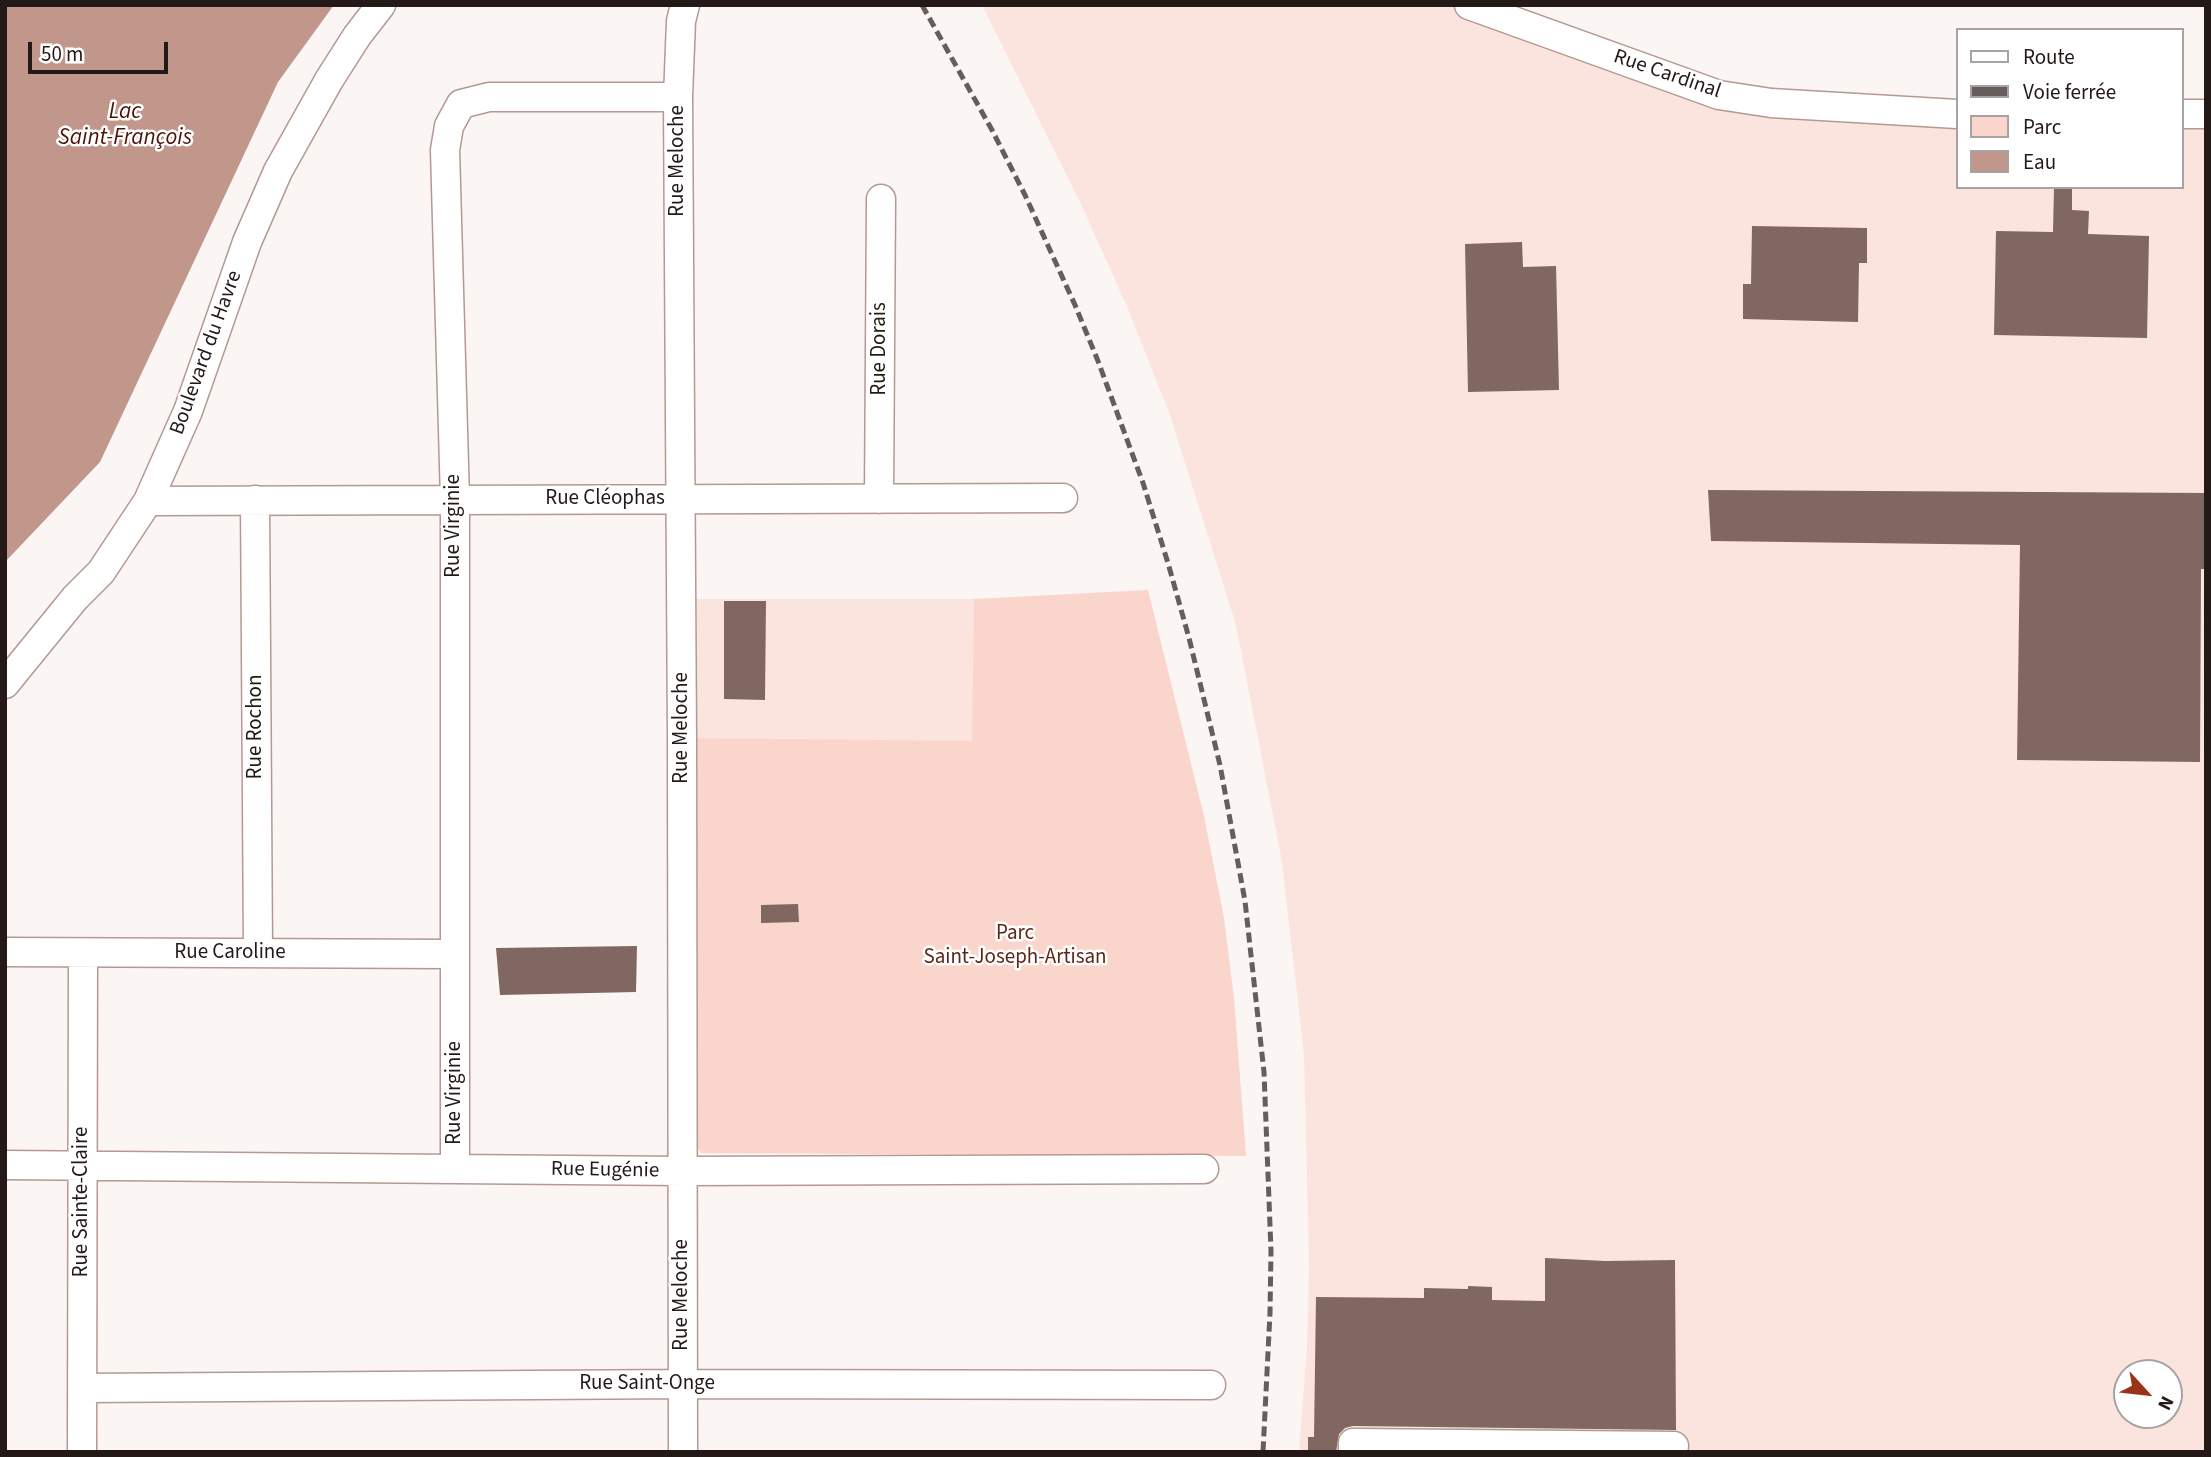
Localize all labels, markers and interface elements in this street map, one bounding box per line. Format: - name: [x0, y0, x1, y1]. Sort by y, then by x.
- scale bar: [32, 28, 172, 72]
- legend: [1955, 28, 2183, 189]
- text: 50 m: [41, 39, 83, 69]
- text: Route: [2023, 42, 2075, 72]
- street label: Rue Cardinal: [1610, 45, 1724, 105]
- text: Voie ferrée: [2023, 77, 2116, 107]
- water label: Lac Saint-François: [58, 99, 192, 153]
- street label: Rue Meloche: [665, 105, 691, 217]
- text: Parc: [2023, 112, 2061, 142]
- text: Eau: [2023, 147, 2056, 177]
- street label: Boulevard du Havre: [166, 268, 248, 438]
- street label: Rue Dorais: [867, 302, 893, 396]
- street label: Rue Virginie: [441, 474, 467, 578]
- street label: Rue Cléophas: [545, 486, 665, 512]
- street label: Rue Meloche: [669, 672, 695, 784]
- street label: Rue Rochon: [243, 675, 269, 779]
- park label: Parc Saint-Joseph-Artisan: [923, 921, 1107, 971]
- street label: Rue Caroline: [174, 940, 286, 966]
- street label: Rue Virginie: [442, 1041, 468, 1145]
- street label: Rue Sainte-Claire: [69, 1127, 95, 1277]
- street label: Rue Eugénie: [551, 1157, 659, 1185]
- street label: Rue Meloche: [669, 1239, 695, 1351]
- north arrow: [2113, 1359, 2183, 1429]
- street label: Rue Saint-Onge: [579, 1371, 715, 1397]
- text: N: [2150, 1391, 2180, 1415]

